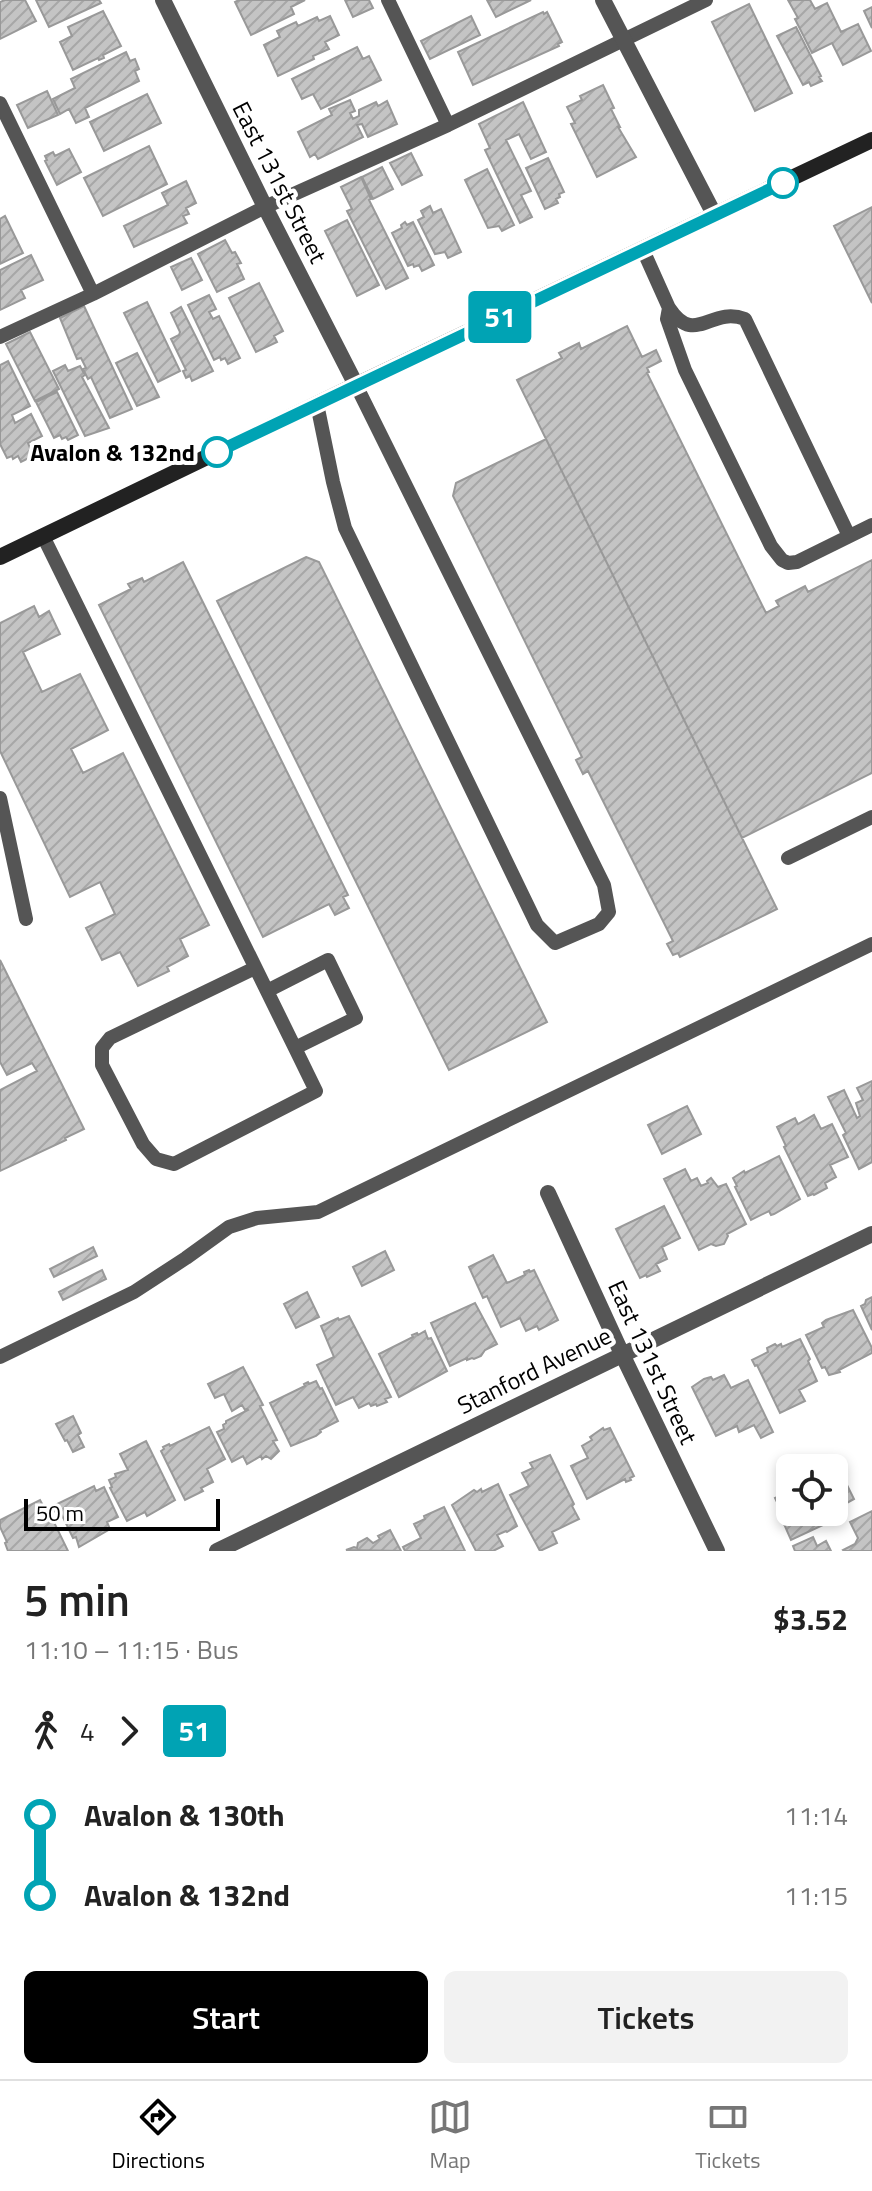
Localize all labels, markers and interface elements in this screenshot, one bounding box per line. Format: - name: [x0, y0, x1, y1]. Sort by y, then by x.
- street label: East 131st Street: [224, 95, 337, 270]
- unlabelled marker: [768, 168, 798, 198]
- line badge: 51: [464, 291, 536, 343]
- text: 51: [484, 295, 516, 338]
- place label: Avalon & 132nd: [30, 434, 195, 470]
- marker: Avalon & 132nd: [202, 437, 232, 467]
- street label: East 131st Street: [599, 1274, 707, 1450]
- street label: Stanford Avenue: [451, 1317, 617, 1423]
- map controls: [776, 1454, 848, 1526]
- button: locate: [776, 1454, 848, 1526]
- scale bar: [24, 1495, 220, 1531]
- text: 50 m: [36, 1496, 84, 1530]
- text: 5 min: [24, 1566, 130, 1633]
- text: $3.52: [773, 1596, 848, 1642]
- text: 11:10 – 11:15 · Bus: [24, 1630, 239, 1669]
- icon: walk: [24, 1709, 68, 1753]
- icon: forward: [107, 1709, 151, 1753]
- text: 51: [179, 1709, 210, 1752]
- text: 4: [80, 1712, 95, 1751]
- text: Avalon & 130th: [84, 1792, 285, 1838]
- text: 11:14: [784, 1796, 848, 1835]
- text: Avalon & 132nd: [84, 1872, 290, 1918]
- text: 11:15: [784, 1876, 848, 1915]
- button: Start: [24, 1971, 428, 2063]
- button: Tickets: [444, 1971, 848, 2063]
- tab: Directions: [112, 2095, 205, 2177]
- tab: Map: [428, 2095, 472, 2177]
- tab: Tickets: [695, 2095, 760, 2177]

